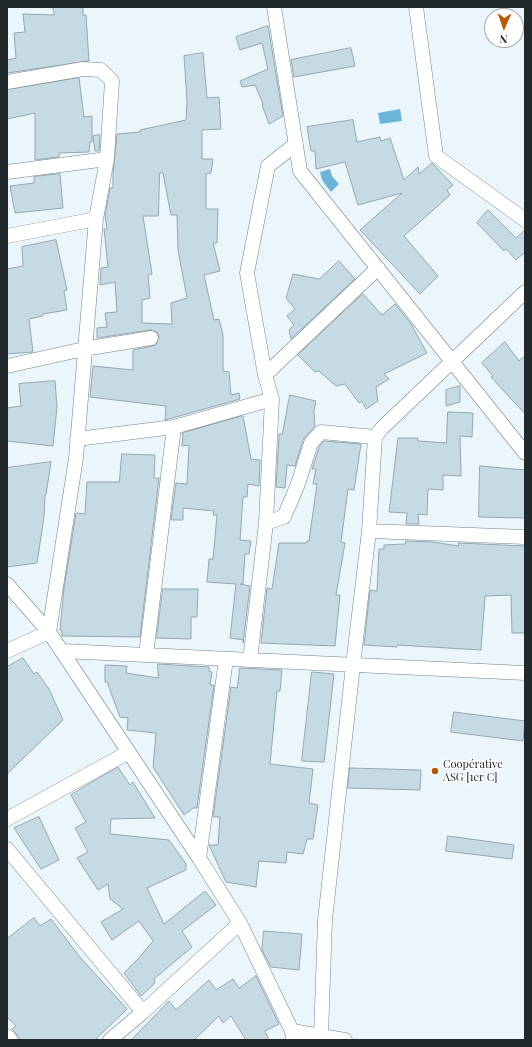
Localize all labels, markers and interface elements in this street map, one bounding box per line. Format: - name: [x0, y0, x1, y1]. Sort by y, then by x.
- north arrow: [484, 8, 524, 48]
- text: N: [499, 32, 508, 47]
- place label: Coopérative ASG [1er C]: [443, 758, 503, 784]
- marker: Coopérative ASG [1er C]: [430, 766, 440, 776]

